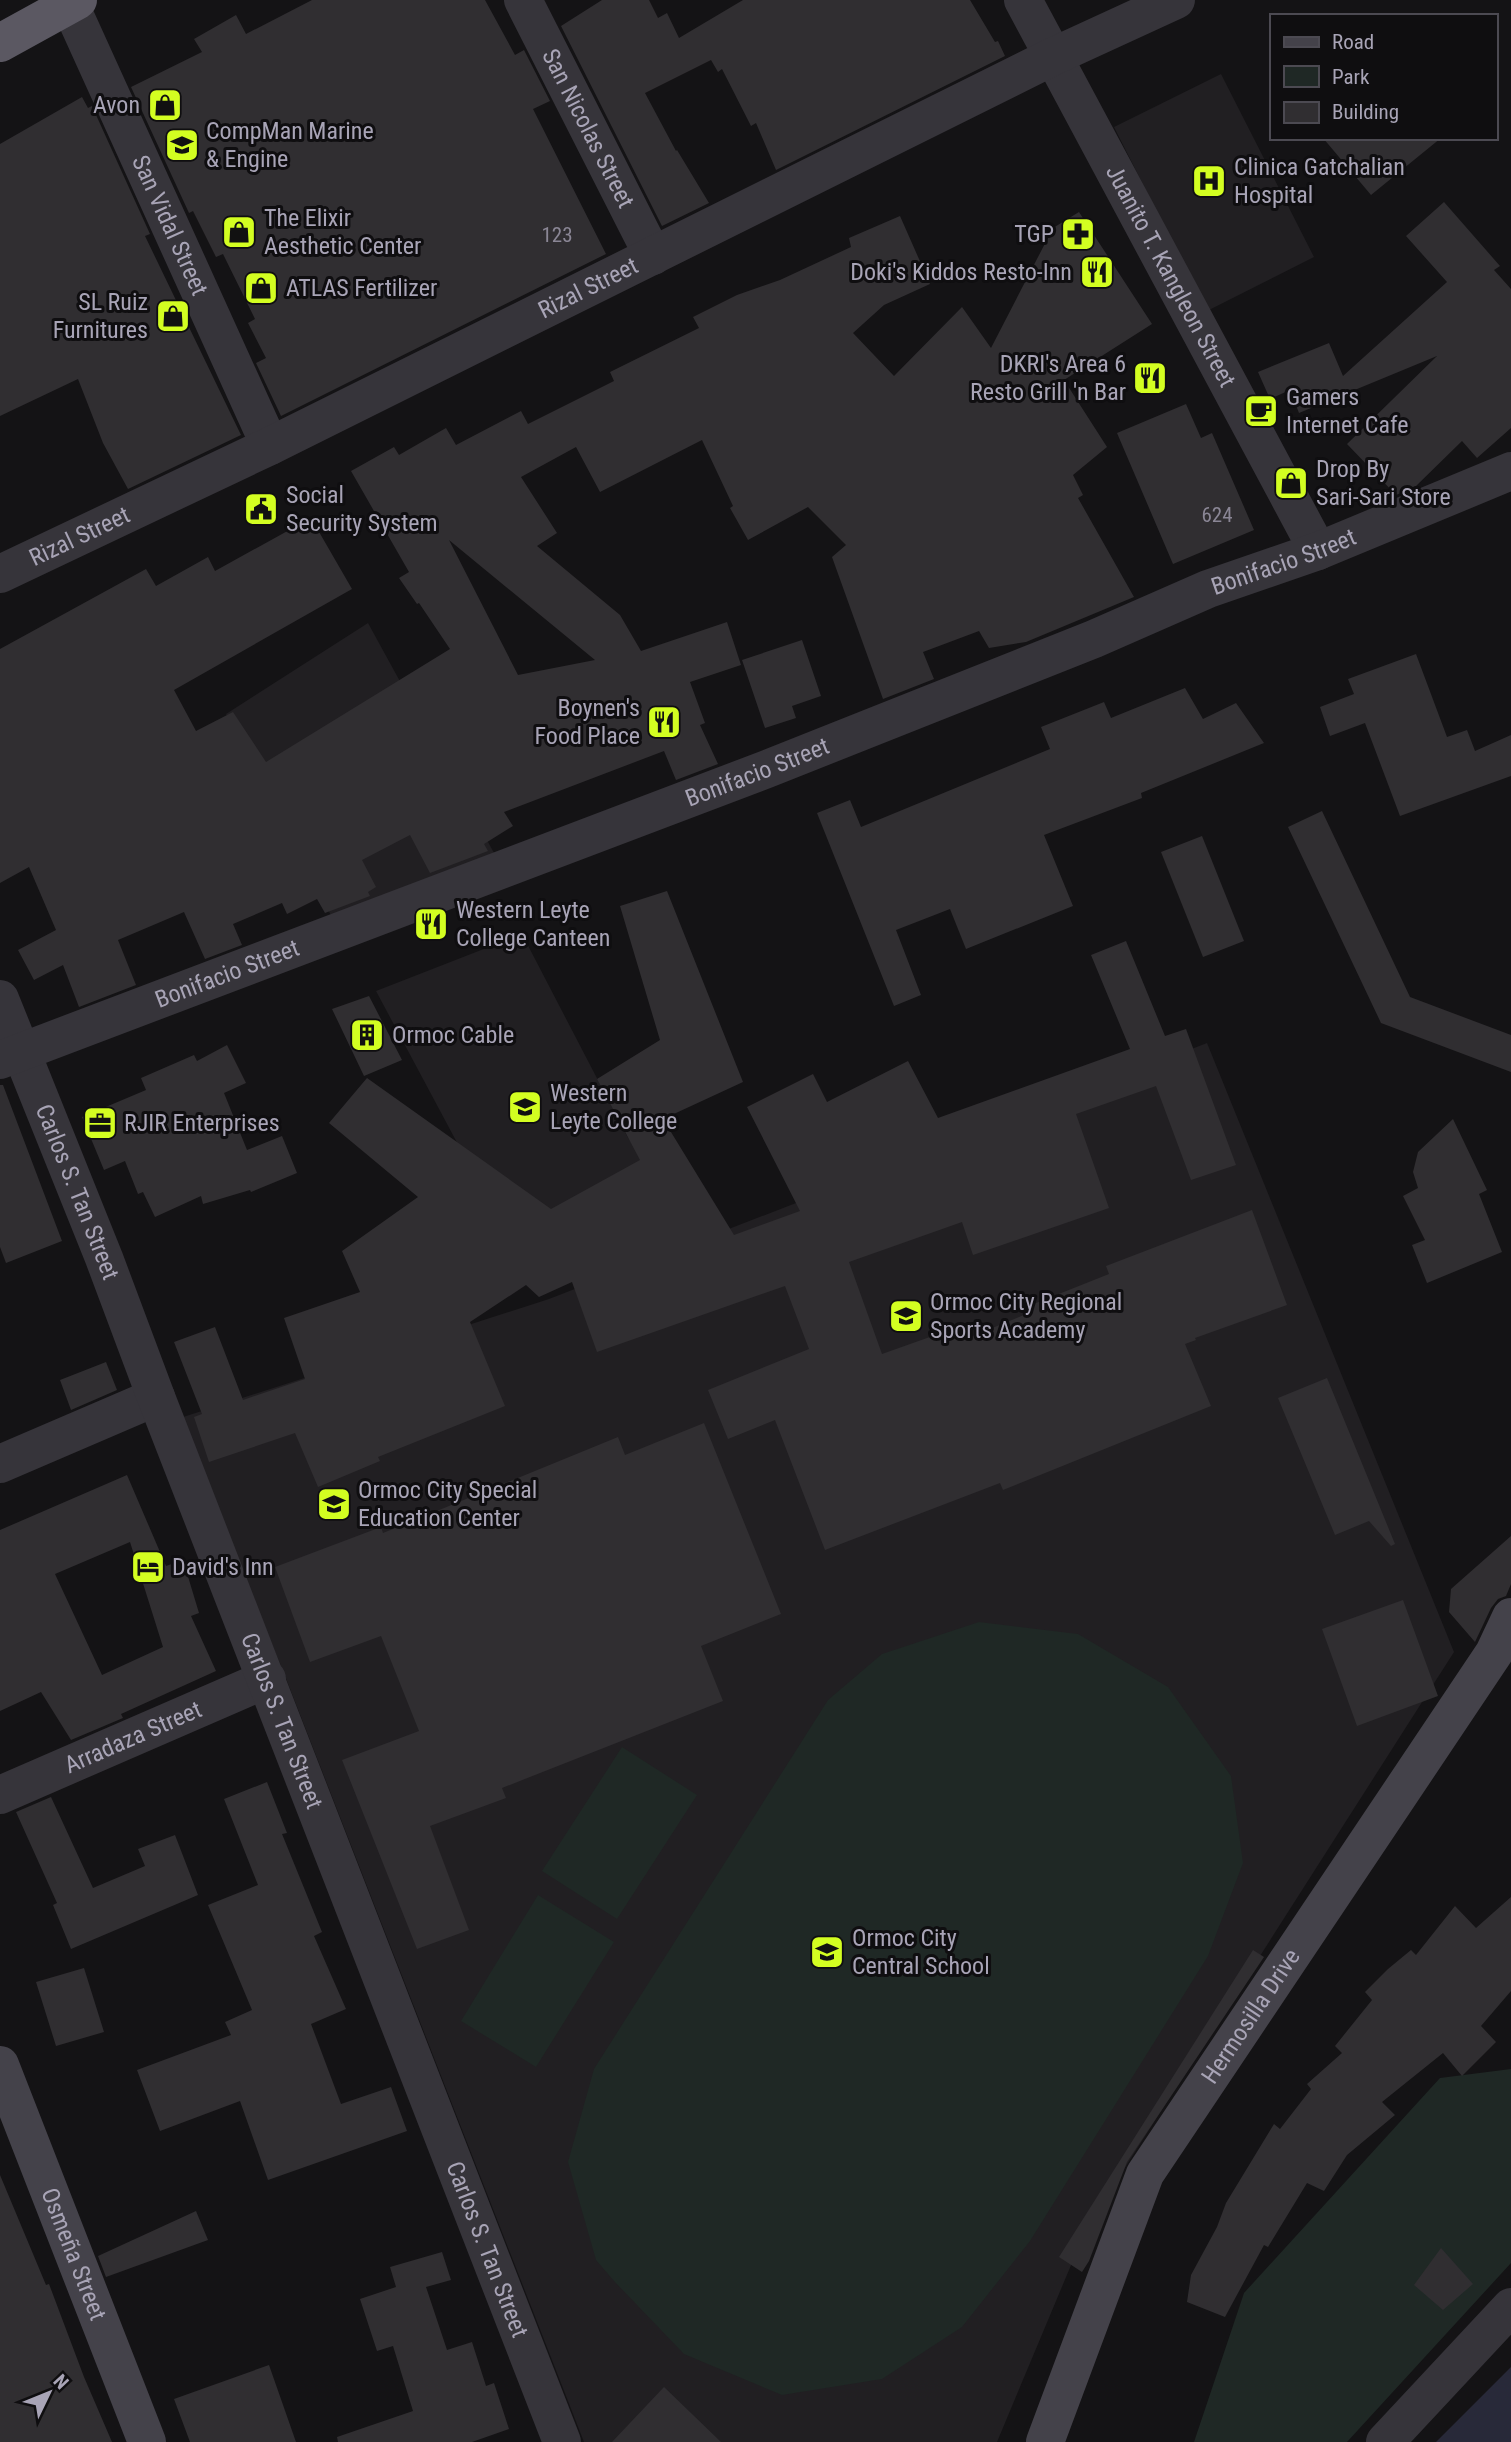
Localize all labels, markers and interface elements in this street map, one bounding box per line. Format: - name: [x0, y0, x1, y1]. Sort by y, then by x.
- legend: [1270, 14, 1497, 140]
- text: Road: [1332, 30, 1374, 54]
- street label: San Nicolas Street: [536, 44, 640, 212]
- text: Park: [1332, 65, 1370, 89]
- shop icon: Avon: [146, 86, 184, 124]
- place label: Avon: [93, 91, 140, 119]
- text: Building: [1332, 100, 1399, 124]
- place label: CompMan Marine & Engine: [206, 117, 374, 173]
- school or university icon: CompMan Marine & Engine: [163, 126, 201, 164]
- street label: San Vidal Street: [126, 151, 214, 300]
- place label: Clinica Gatchalian Hospital: [1234, 153, 1405, 209]
- street label: Juanito T. Kangleon Street: [1100, 160, 1242, 392]
- hospital icon: Clinica Gatchalian Hospital: [1190, 162, 1228, 200]
- place label: The Elixir Aesthetic Center: [264, 204, 421, 260]
- shop icon: The Elixir Aesthetic Center: [220, 213, 258, 251]
- pharmacy icon: TGP: [1059, 215, 1097, 253]
- place label: TGP: [1014, 220, 1054, 248]
- house number: 123: [541, 223, 573, 247]
- street label: Rizal Street: [534, 251, 642, 324]
- restaurant icon: Doki's Kiddos Resto-Inn: [1078, 253, 1116, 291]
- place label: Doki's Kiddos Resto-Inn: [850, 258, 1072, 286]
- shop icon: ATLAS Fertilizer: [242, 269, 280, 307]
- place label: ATLAS Fertilizer: [286, 274, 437, 302]
- place label: SL Ruiz Furnitures: [53, 288, 148, 344]
- shop icon: SL Ruiz Furnitures: [154, 297, 192, 335]
- place label: DKRI's Area 6 Resto Grill 'n Bar: [970, 350, 1126, 406]
- restaurant icon: DKRI's Area 6 Resto Grill 'n Bar: [1131, 359, 1169, 397]
- place label: Gamers Internet Cafe: [1286, 383, 1408, 439]
- cafe icon: Gamers Internet Cafe: [1242, 392, 1280, 430]
- place label: Drop By Sari-Sari Store: [1316, 455, 1451, 511]
- shop icon: Drop By Sari-Sari Store: [1272, 464, 1310, 502]
- place label: Social Security System: [286, 481, 438, 537]
- public building icon: Social Security System: [242, 490, 280, 528]
- street label: Rizal Street: [25, 501, 134, 572]
- house number: 624: [1201, 503, 1233, 527]
- street label: Bonifacio Street: [1208, 523, 1360, 601]
- place label: Boynen's Food Place: [535, 694, 640, 750]
- restaurant icon: Boynen's Food Place: [645, 703, 683, 741]
- street label: Bonifacio Street: [681, 732, 833, 813]
- place label: Western Leyte College Canteen: [456, 896, 610, 952]
- restaurant icon: Western Leyte College Canteen: [412, 905, 450, 943]
- street label: Bonifacio Street: [151, 934, 303, 1014]
- building icon: Ormoc Cable: [348, 1016, 386, 1054]
- place label: Ormoc Cable: [392, 1021, 514, 1049]
- place label: Western Leyte College: [550, 1079, 677, 1135]
- school or university icon: Western Leyte College: [506, 1088, 544, 1126]
- street label: Carlos S. Tan Street: [30, 1100, 125, 1284]
- office icon: RJIR Enterprises: [81, 1104, 119, 1142]
- place label: RJIR Enterprises: [124, 1109, 280, 1137]
- place label: Ormoc City Regional Sports Academy: [930, 1288, 1122, 1344]
- school or university icon: Ormoc City Regional Sports Academy: [887, 1297, 925, 1335]
- place label: Ormoc City Special Education Center: [358, 1476, 537, 1532]
- school or university icon: Ormoc City Special Education Center: [315, 1485, 353, 1523]
- hotel icon: David's Inn: [129, 1548, 167, 1586]
- place label: David's Inn: [172, 1553, 274, 1581]
- street label: Carlos S. Tan Street: [235, 1629, 329, 1813]
- street label: Arradaza Street: [60, 1695, 206, 1779]
- place label: Ormoc City Central School: [852, 1924, 990, 1980]
- school or university icon: Ormoc City Central School: [808, 1933, 846, 1971]
- street label: Hermosilla Drive: [1196, 1944, 1306, 2089]
- street label: Carlos S. Tan Street: [440, 2157, 534, 2341]
- street label: Osmeña Street: [35, 2184, 112, 2324]
- north arrow: [14, 2358, 84, 2428]
- text: N: [49, 2370, 73, 2394]

